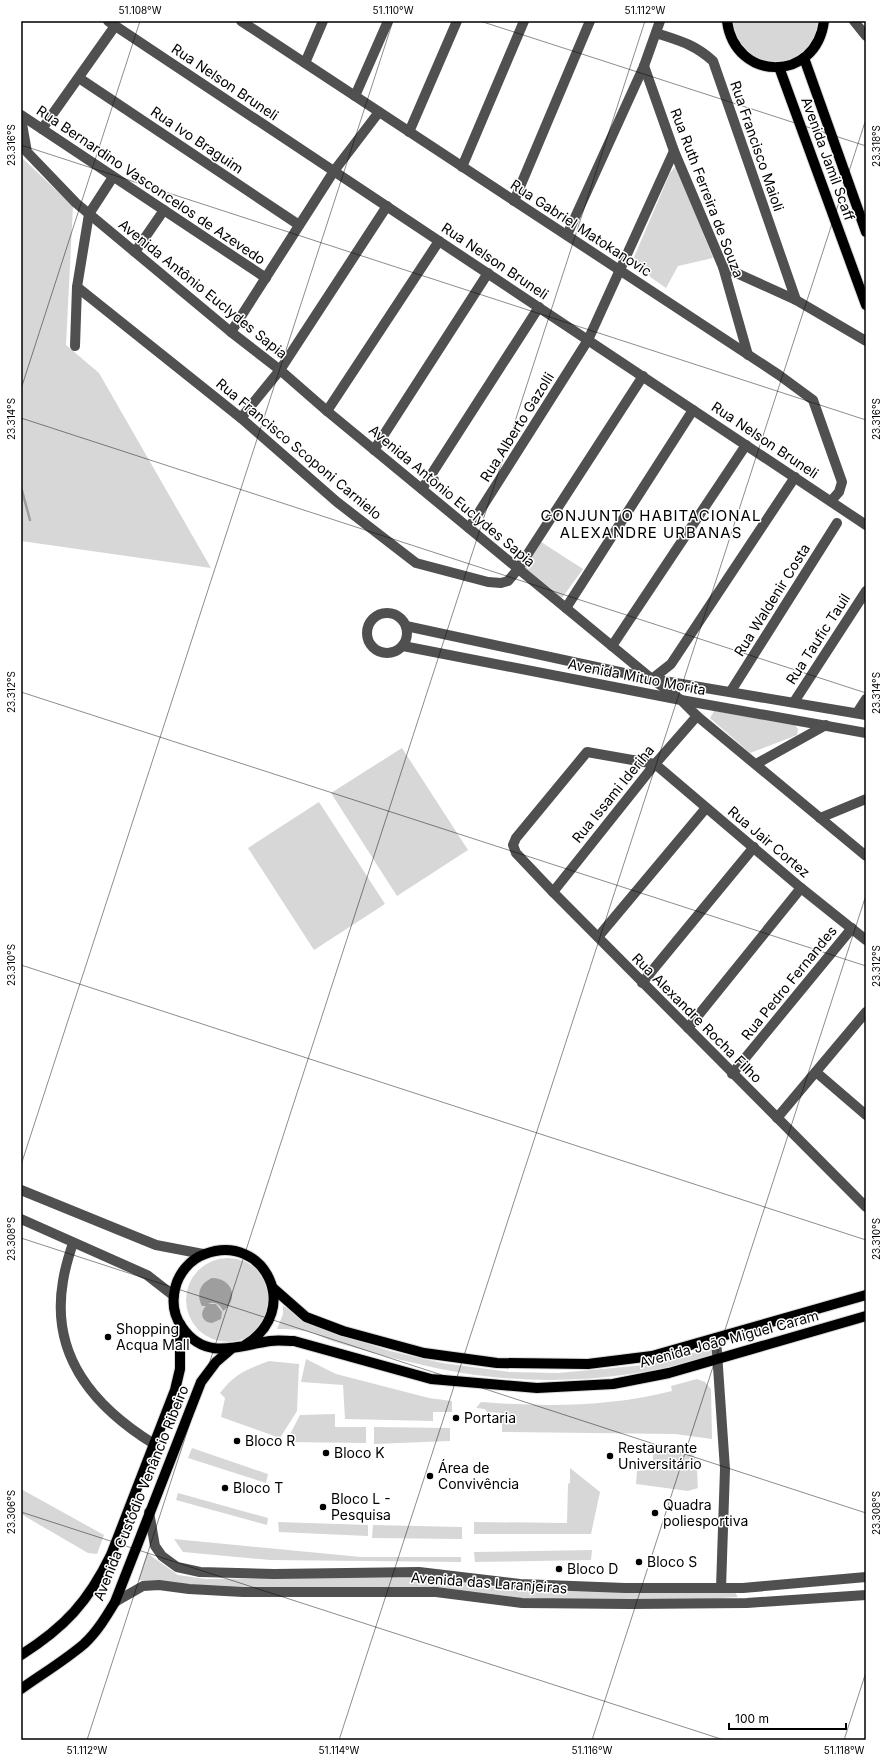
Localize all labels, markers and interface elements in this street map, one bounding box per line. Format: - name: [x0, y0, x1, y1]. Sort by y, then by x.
- text: 51.108°W: [119, 4, 162, 16]
- text: 51.110°W: [372, 4, 414, 16]
- text: 51.112°W: [625, 4, 666, 16]
- street label: Rua Nelson Bruneli: [169, 40, 282, 124]
- street label: Rua Francisco Maioli: [727, 79, 788, 213]
- street label: Avenida Jamil Scaff: [798, 95, 859, 223]
- street label: Rua Bernardino Vasconcelos de Azevedo: [34, 101, 269, 268]
- street label: Rua Ivo Braguim: [148, 102, 247, 177]
- street label: Rua Ruth Ferreira de Souza: [667, 106, 748, 280]
- text: 23.316°S: [5, 124, 17, 166]
- text: 23.318°S: [870, 125, 882, 167]
- street label: Rua Gabriel Matokanovic: [507, 176, 655, 280]
- street label: Avenida Antônio Euclydes Sapia: [116, 215, 291, 362]
- street label: Rua Nelson Bruneli: [439, 219, 552, 303]
- street label: Rua Alberto Gazolli: [476, 369, 557, 484]
- street label: Rua Francisco Scoponi Carnielo: [213, 374, 385, 523]
- text: 23.314°S: [5, 398, 17, 440]
- street label: Rua Nelson Bruneli: [709, 398, 822, 482]
- text: 23.316°S: [870, 398, 882, 440]
- street label: Avenida Antônio Euclydes Sapia: [366, 421, 539, 570]
- district label: CONJUNTO HABITACIONAL ALEXANDRE URBANAS: [541, 506, 761, 542]
- street label: Rua Waldenir Costa: [730, 540, 813, 659]
- street label: Rua Taufic Tauil: [782, 590, 853, 687]
- street label: Avenida Mituo Morita: [567, 655, 708, 698]
- text: 23.312°S: [5, 671, 17, 713]
- text: 23.314°S: [870, 672, 882, 714]
- street label: Rua Issami Ideriha: [568, 741, 657, 846]
- street label: Rua Jair Cortez: [725, 802, 814, 881]
- street label: Rua Pedro Fernandes: [737, 922, 840, 1043]
- text: 23.310°S: [5, 944, 17, 986]
- text: 23.312°S: [870, 945, 882, 987]
- street label: Rua Alexandre Rocha Filho: [629, 949, 766, 1086]
- text: 23.308°S: [5, 1217, 17, 1261]
- text: 23.310°S: [870, 1218, 882, 1260]
- street label: Avenida João Miguel Caram: [637, 1306, 820, 1371]
- place label: Shopping Acqua Mall: [116, 1320, 190, 1353]
- marker: Shopping Acqua Mall: [103, 1332, 113, 1342]
- street label: Avenida Custódio Venâncio Ribeiro: [89, 1383, 192, 1603]
- place label: Portaria: [464, 1409, 516, 1426]
- marker: Portaria: [451, 1413, 461, 1423]
- place label: Bloco R: [245, 1432, 295, 1449]
- marker: Bloco R: [232, 1436, 242, 1446]
- place label: Restaurante Universitário: [618, 1439, 702, 1472]
- place label: Bloco K: [334, 1444, 385, 1461]
- marker: Bloco K: [321, 1448, 331, 1458]
- marker: Restaurante Universitário: [605, 1451, 615, 1461]
- place label: Área de Convivência: [438, 1459, 519, 1492]
- marker: Área de Convivência: [425, 1471, 435, 1481]
- place label: Bloco T: [233, 1479, 283, 1496]
- marker: Bloco T: [220, 1483, 230, 1493]
- text: 23.306°S: [5, 1490, 17, 1534]
- place label: Bloco L - Pesquisa: [331, 1490, 391, 1523]
- text: 23.308°S: [870, 1491, 882, 1535]
- place label: Quadra poliesportiva: [663, 1496, 748, 1529]
- marker: Bloco L - Pesquisa: [318, 1502, 328, 1512]
- marker: Quadra poliesportiva: [650, 1508, 660, 1518]
- place label: Bloco S: [647, 1553, 697, 1570]
- marker: Bloco S: [634, 1557, 644, 1567]
- place label: Bloco D: [567, 1560, 618, 1577]
- marker: Bloco D: [554, 1564, 564, 1574]
- street label: Avenida das Laranjeiras: [410, 1569, 568, 1596]
- scale bar: [729, 1705, 846, 1731]
- text: 100 m: [735, 1711, 769, 1726]
- text: 51.112°W: [67, 1744, 108, 1756]
- text: 51.114°W: [319, 1744, 360, 1756]
- text: 51.116°W: [572, 1744, 613, 1756]
- text: 51.118°W: [824, 1744, 865, 1756]

